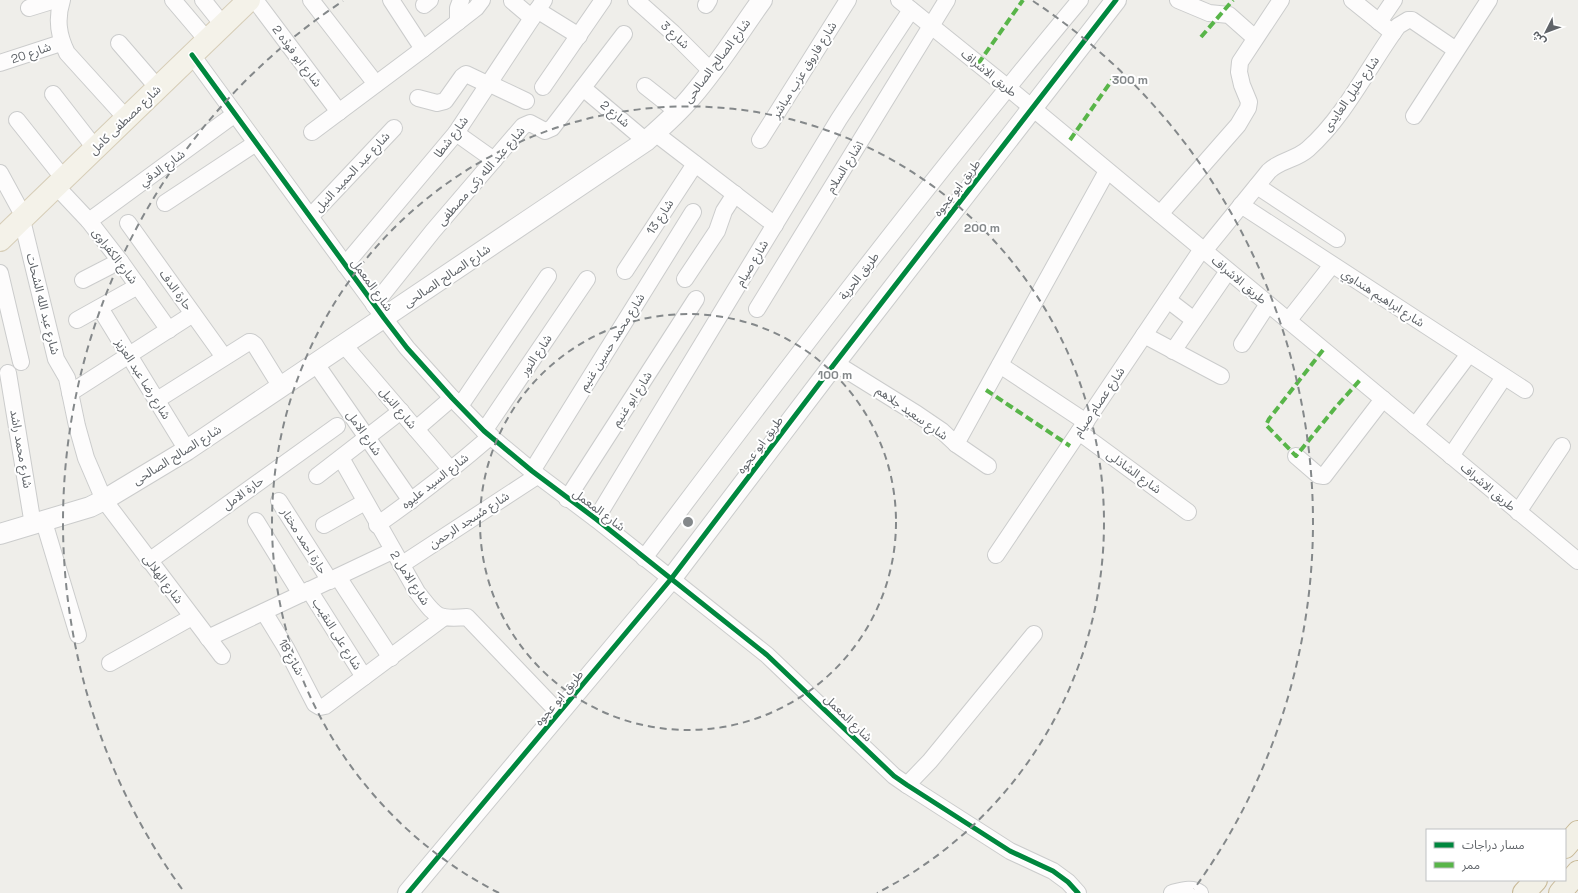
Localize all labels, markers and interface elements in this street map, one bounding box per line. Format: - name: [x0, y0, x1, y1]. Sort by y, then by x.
- north arrow: [1526, 12, 1566, 52]
- street label: شارع الصالح الصالحى: [680, 16, 755, 107]
- street label: شارع 3: [657, 18, 693, 53]
- street label: شارع فاروق عزب مباشر: [767, 19, 841, 123]
- street label: شارع ابو فوده 2: [268, 22, 325, 91]
- text: ش: [1528, 28, 1549, 49]
- street label: شارع 20: [9, 39, 54, 68]
- street label: طريق الاشراف: [958, 46, 1020, 100]
- street label: شارع خليل العايدى: [1319, 53, 1384, 135]
- text: 300 m: [1112, 72, 1148, 88]
- street label: شارع مصطفى كامل: [86, 82, 165, 159]
- street label: شارع 2: [596, 97, 633, 132]
- street label: شارع شطا: [430, 113, 473, 162]
- street label: شارع عبد الله زكى مصطفى: [434, 123, 529, 230]
- street label: شارع عبد الحميد النيل: [311, 129, 394, 216]
- street label: شارع السلام: [822, 140, 866, 196]
- street label: شارع الدقي: [136, 146, 189, 192]
- street label: طريق ابو عجوه: [930, 156, 984, 220]
- street label: شارع 13: [643, 196, 678, 238]
- text: 200 m: [964, 220, 1000, 236]
- street label: شارع الكفراوى: [88, 225, 141, 288]
- street label: شارع صيام: [732, 237, 773, 290]
- street label: شارع الصالح الصالحى: [400, 241, 494, 312]
- street label: طريق الحرية: [835, 249, 883, 303]
- street label: شارع عبد الله الشحات: [22, 252, 63, 357]
- street label: طريق الاشراف: [1208, 252, 1270, 308]
- street label: شارع المعمل: [347, 255, 397, 315]
- street label: شارع ابراهيم هنداوي: [1338, 265, 1428, 332]
- street label: حارة الدف: [156, 266, 196, 314]
- street label: شارع محمد حسين غنيم: [576, 290, 649, 394]
- street label: شارع النور: [516, 331, 557, 380]
- street label: شارع رضا عبد العزيز: [110, 335, 174, 423]
- street label: شارع عصام صيام: [1070, 364, 1129, 441]
- text: 100 m: [818, 367, 852, 383]
- street label: شارع ابو غنيم: [608, 368, 657, 430]
- street label: شارع سعيد جلاهم: [872, 382, 951, 444]
- street label: شارع النيل: [375, 384, 420, 433]
- street label: شارع الامل: [342, 407, 385, 459]
- street label: شارع محمد راشد: [5, 408, 36, 490]
- street label: طريق ابو عجوه: [733, 413, 787, 477]
- street label: شارع الصالح الصالحى: [130, 421, 225, 490]
- street label: شارع الشاذلى: [1103, 447, 1165, 498]
- street label: شارع السيد عليوه: [398, 450, 473, 513]
- street label: طريق الاشراف: [1457, 459, 1519, 515]
- street label: حارة الامل: [219, 473, 267, 513]
- street label: شارع المعمل: [569, 485, 628, 536]
- street label: شارع مسجد الرحمن: [426, 488, 513, 553]
- street label: حارة احمد مختار: [277, 504, 331, 577]
- centre of rings: [681, 515, 695, 529]
- street label: شارع الامل 2: [386, 548, 434, 609]
- street label: شارع الهلالى: [138, 551, 187, 607]
- street label: شارع على النقيب: [308, 595, 365, 673]
- street label: شارع 18: [274, 636, 307, 678]
- street label: طريق ابو عجوه: [531, 667, 587, 729]
- street label: شارع المعمل: [820, 691, 876, 746]
- legend: [1426, 829, 1566, 881]
- text: مسار دراجات: [1462, 837, 1525, 853]
- text: ممر: [1461, 857, 1480, 873]

